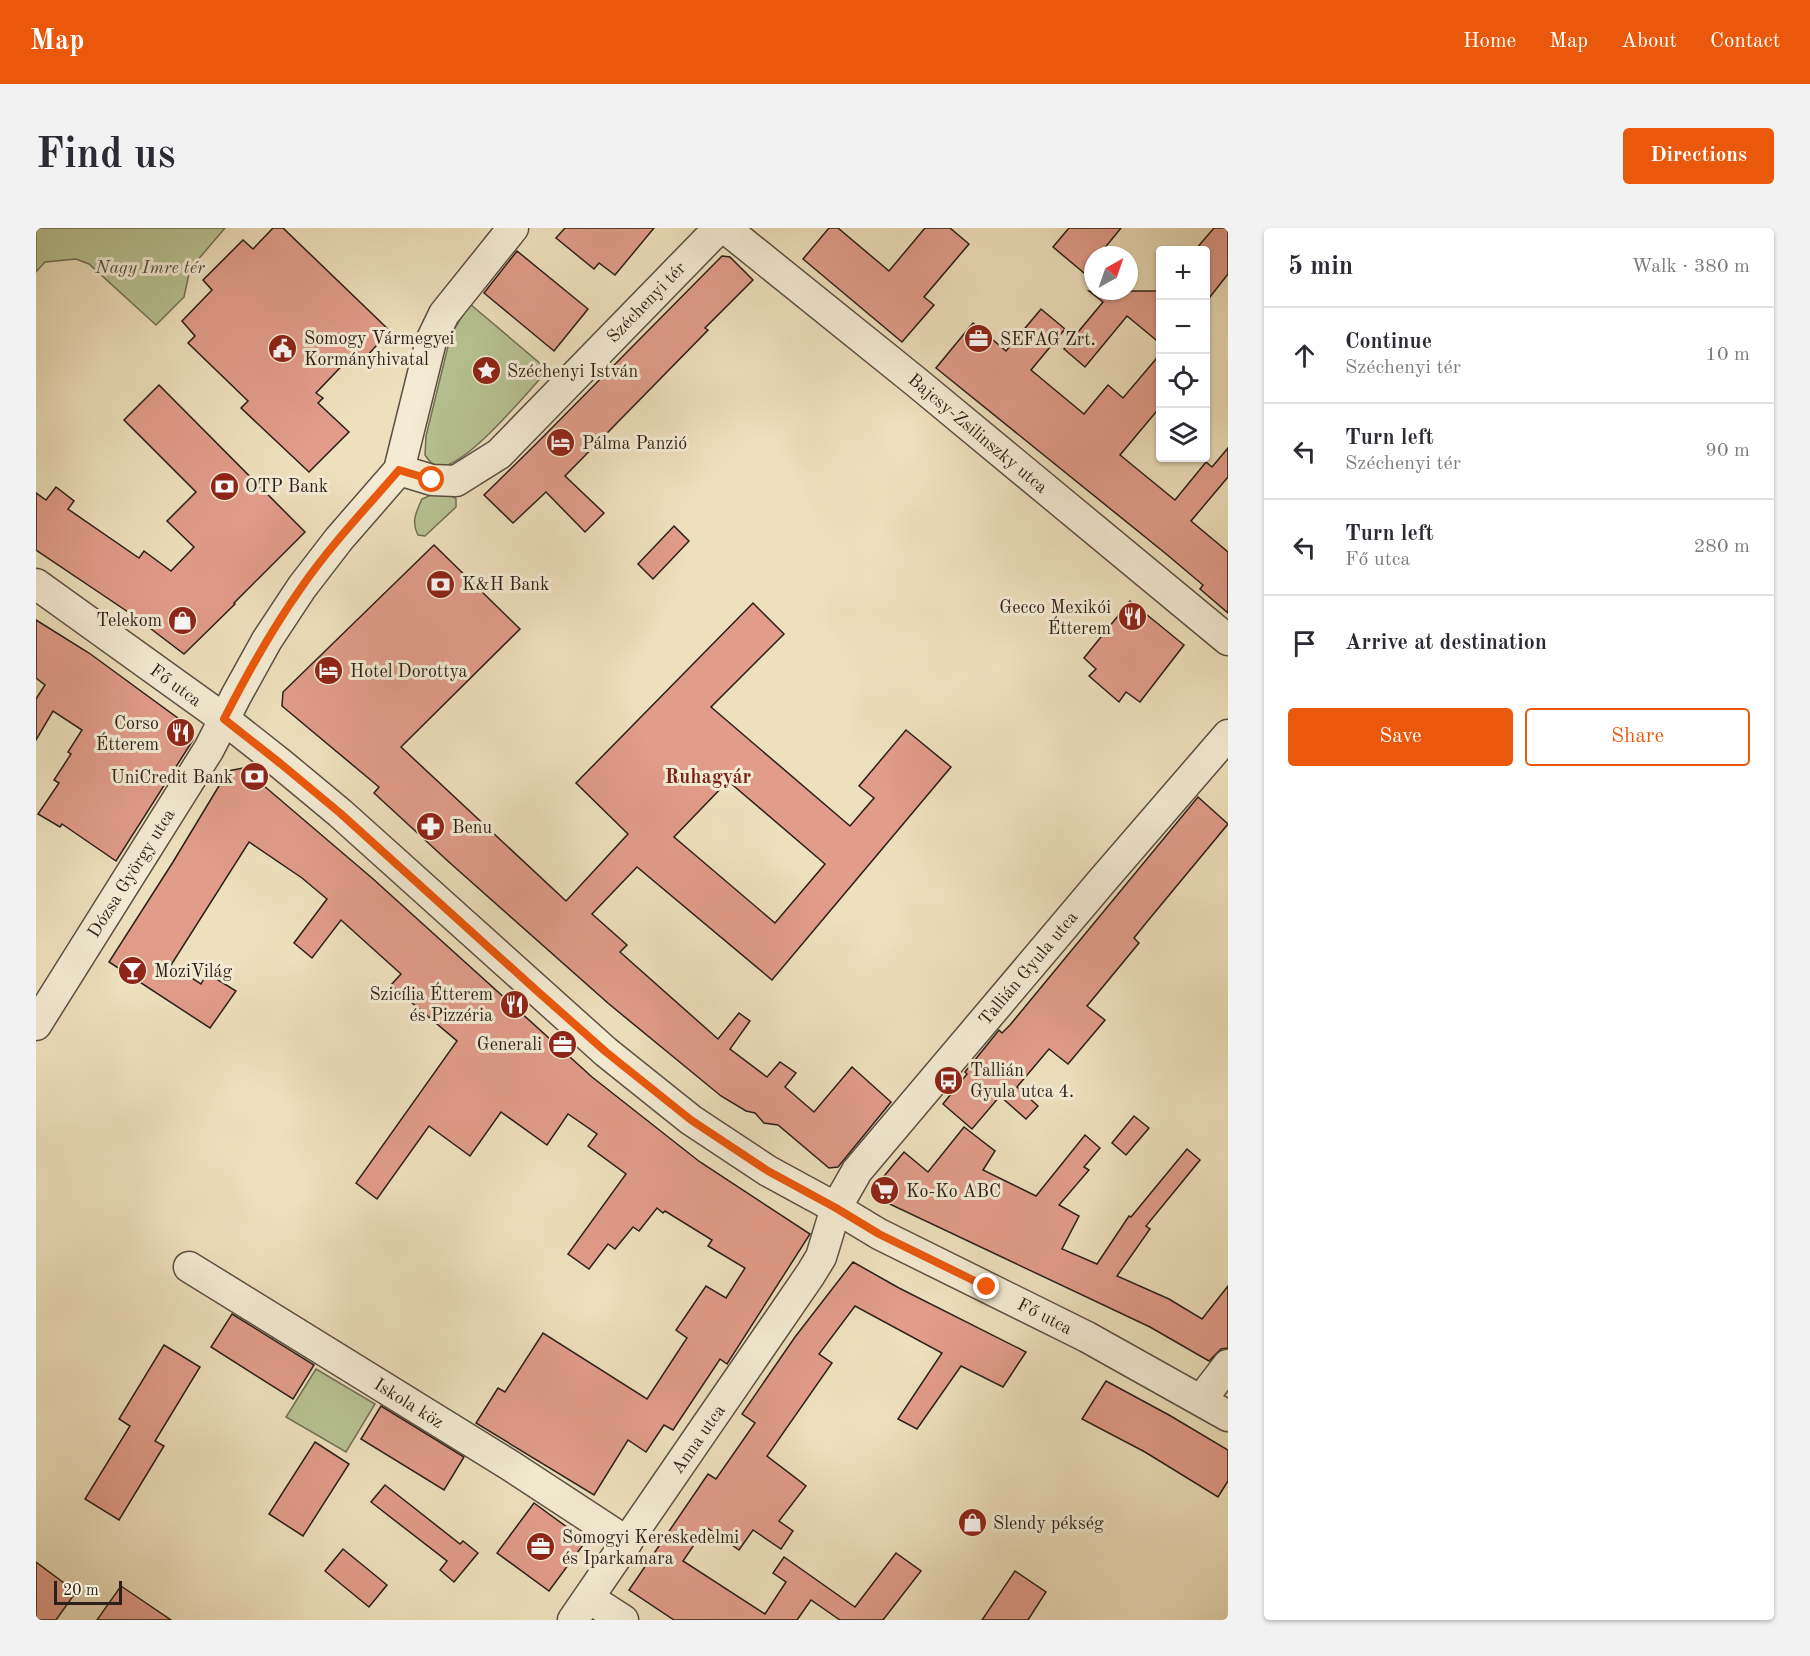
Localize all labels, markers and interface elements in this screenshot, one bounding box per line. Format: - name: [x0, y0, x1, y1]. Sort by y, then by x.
- text: Map: [30, 28, 84, 56]
- text: Home: [1463, 31, 1516, 52]
- text: Map: [1549, 31, 1588, 52]
- text: About: [1621, 31, 1677, 52]
- text: Contact: [1710, 31, 1780, 52]
- button: Directions: [1623, 128, 1774, 184]
- text: Find us: [36, 135, 175, 177]
- north arrow: [1084, 246, 1138, 300]
- map controls: [1156, 246, 1210, 462]
- button: +: [1156, 246, 1210, 300]
- text: 5 min: [1288, 254, 1353, 280]
- text: Walk · 380 m: [1631, 257, 1750, 277]
- street label: Széchenyi tér: [604, 258, 690, 346]
- park label: Nagy Imre tér: [94, 259, 206, 277]
- button: −: [1156, 300, 1210, 354]
- office icon: SEFAG Zrt.: [963, 323, 995, 355]
- place label: Somogy Vármegyei Kormányhivatal: [304, 330, 455, 369]
- place label: SEFAG Zrt.: [1000, 331, 1096, 349]
- text: Continue: [1345, 331, 1432, 353]
- public building icon: Somogy Vármegyei Kormányhivatal: [267, 332, 299, 364]
- icon: ahead: [1288, 339, 1321, 372]
- text: 10 m: [1705, 345, 1750, 365]
- button: locate: [1156, 354, 1210, 408]
- place icon: Széchenyi István: [470, 355, 502, 387]
- text: Széchenyi tér: [1345, 358, 1461, 378]
- place label: Széchenyi István: [507, 363, 638, 381]
- street label: Bajcsy-Zsilinszky utca: [905, 371, 1050, 497]
- button: layers: [1156, 408, 1210, 462]
- hotel icon: Pálma Panzió: [545, 427, 577, 459]
- text: Turn left: [1345, 427, 1434, 449]
- place label: Pálma Panzió: [582, 435, 687, 453]
- icon: left: [1288, 435, 1321, 468]
- text: 90 m: [1705, 441, 1750, 461]
- text: Széchenyi tér: [1345, 454, 1461, 474]
- route start: [418, 466, 444, 492]
- bank icon: OTP Bank: [208, 470, 240, 502]
- place label: OTP Bank: [245, 478, 328, 496]
- text: Turn left: [1345, 523, 1434, 545]
- icon: left: [1288, 531, 1321, 564]
- text: 280 m: [1694, 537, 1750, 557]
- text: Fő utca: [1345, 550, 1410, 570]
- bank icon: K&H Bank: [425, 568, 457, 600]
- place label: K&H Bank: [462, 576, 549, 594]
- place label: Gecco Mexikói Étterem: [999, 599, 1111, 638]
- restaurant icon: Gecco Mexikói Étterem: [1116, 601, 1148, 633]
- shop icon: Telekom: [167, 604, 199, 636]
- place label: Telekom: [96, 612, 162, 630]
- icon: arrive: [1288, 627, 1321, 660]
- text: Arrive at destination: [1345, 632, 1547, 654]
- hotel icon: Hotel Dorottya: [313, 655, 345, 687]
- street label: Fő utca: [146, 661, 205, 710]
- place label: Hotel Dorottya: [350, 663, 467, 681]
- button: Save: [1288, 708, 1513, 766]
- button: Share: [1525, 708, 1750, 766]
- place label: Corso Étterem: [96, 715, 159, 754]
- restaurant icon: Corso Étterem: [164, 717, 196, 749]
- bank icon: UniCredit Bank: [238, 761, 270, 793]
- district label: Ruhagyár: [665, 768, 752, 788]
- place label: UniCredit Bank: [111, 769, 233, 787]
- street label: Dózsa György utca: [85, 806, 179, 941]
- pharmacy icon: Benu: [415, 811, 447, 843]
- place label: Benu: [452, 819, 492, 837]
- street label: Tallián Gyula utca: [976, 908, 1082, 1029]
- bar icon: MoziVilág: [117, 955, 149, 987]
- place label: MoziVilág: [154, 963, 233, 981]
- place label: Szicília Étterem és Pizzéria: [369, 982, 493, 1025]
- restaurant icon: Szicília Étterem és Pizzéria: [498, 988, 530, 1020]
- office icon: Generali: [547, 1028, 579, 1060]
- place label: Generali: [477, 1036, 542, 1054]
- place label: Tallián Gyula utca 4.: [970, 1062, 1074, 1101]
- bus stop icon: Tallián Gyula utca 4.: [933, 1064, 965, 1096]
- supermarket icon: Ko-Ko ABC: [869, 1175, 901, 1207]
- place label: Ko-Ko ABC: [906, 1183, 1001, 1201]
- route end: [973, 1273, 999, 1299]
- street label: Fő utca: [1014, 1296, 1075, 1338]
- street label: Iskola köz: [371, 1375, 446, 1432]
- street label: Anna utca: [669, 1402, 729, 1477]
- shop icon: Slendy pékség: [956, 1507, 988, 1539]
- place label: Slendy pékség: [993, 1515, 1104, 1533]
- place label: Somogyi Kereskedelmi és Iparkamara: [562, 1529, 739, 1568]
- office icon: Somogyi Kereskedelmi és Iparkamara: [525, 1531, 557, 1563]
- scale bar: [54, 1578, 122, 1606]
- text: 20 m: [63, 1583, 99, 1599]

